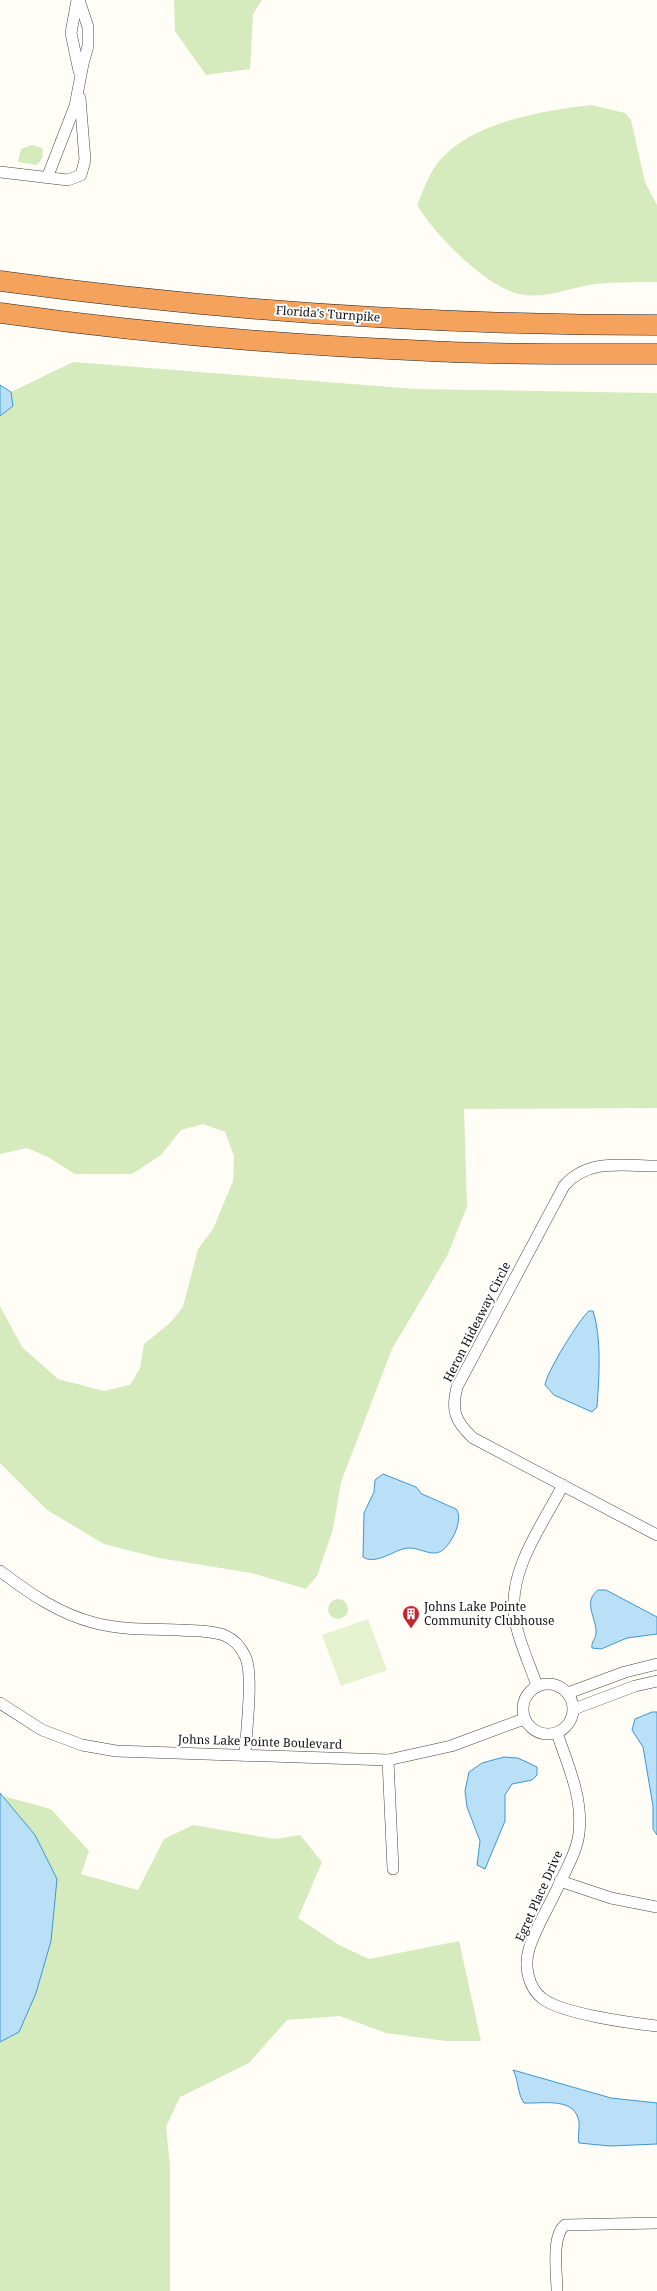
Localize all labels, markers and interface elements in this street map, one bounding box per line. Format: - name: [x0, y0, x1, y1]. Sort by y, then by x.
- street label: Florida's Turnpike: [275, 301, 381, 326]
- street label: Heron Hideaway Circle: [439, 1259, 514, 1385]
- place label: Johns Lake Pointe Community Clubhouse: [423, 1598, 554, 1629]
- building icon: Johns Lake Pointe Community Clubhouse: [401, 1604, 421, 1629]
- street label: Johns Lake Pointe Boulevard: [177, 1730, 343, 1753]
- street label: Egret Place Drive: [511, 1848, 566, 1944]

